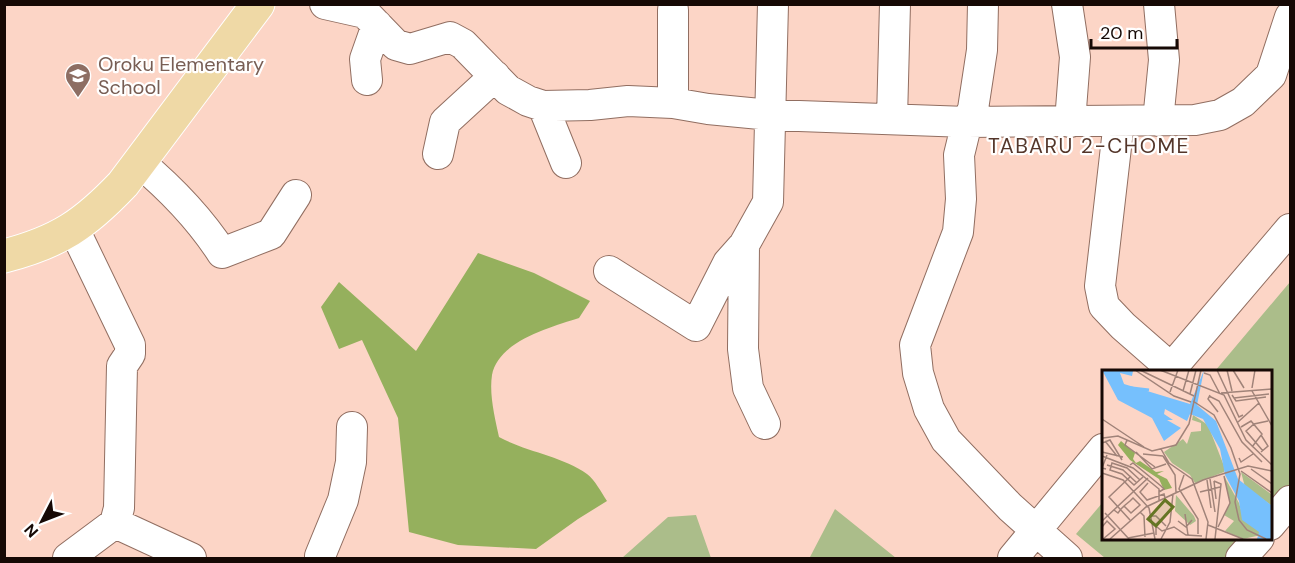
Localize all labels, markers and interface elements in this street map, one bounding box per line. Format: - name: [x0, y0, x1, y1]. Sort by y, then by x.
- scale bar: [1091, 12, 1176, 50]
- text: 20 m: [1100, 21, 1143, 45]
- place label: Oroku Elementary School: [98, 51, 264, 100]
- school or university icon: Oroku Elementary School: [63, 61, 93, 99]
- district label: TABARU 2-CHOME: [988, 132, 1190, 160]
- inset map: [1102, 370, 1271, 539]
- north arrow: [12, 491, 72, 551]
- text: N: [20, 519, 43, 542]

